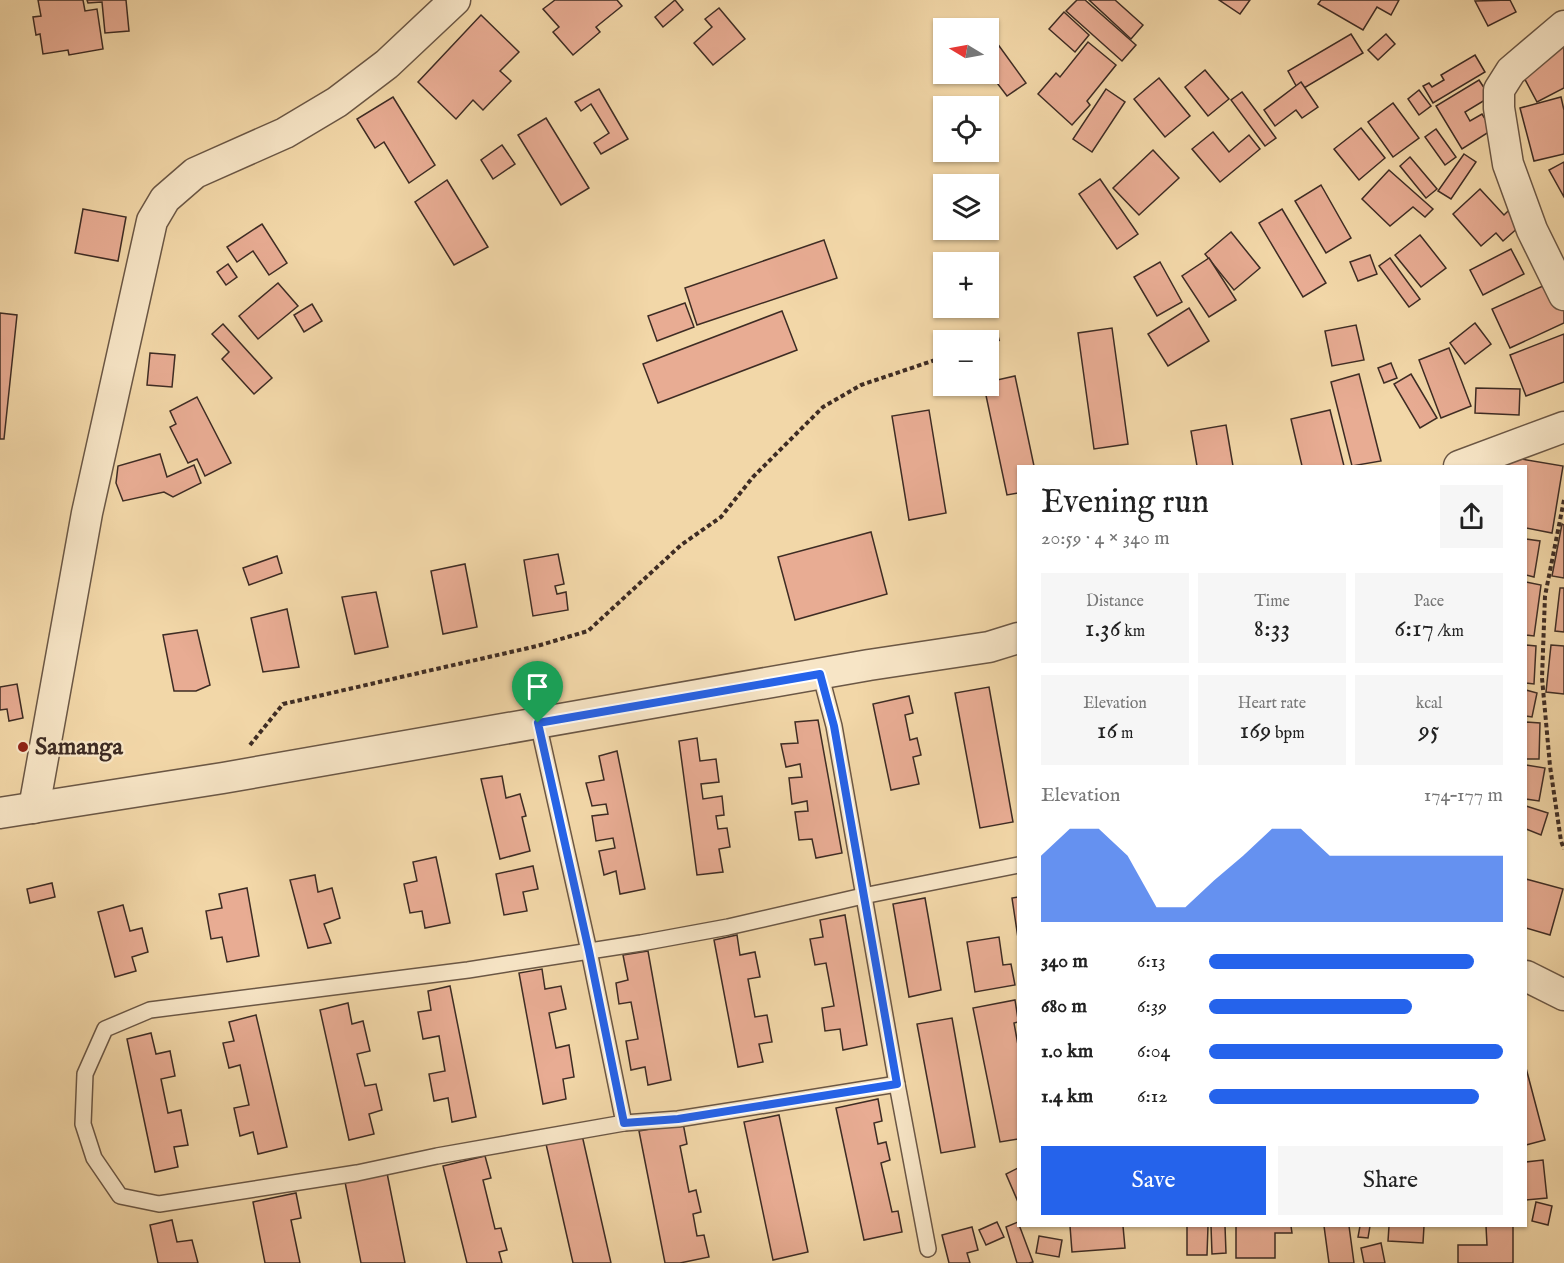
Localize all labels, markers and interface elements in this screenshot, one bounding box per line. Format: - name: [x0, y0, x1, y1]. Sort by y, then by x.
- north arrow: [933, 18, 999, 84]
- map controls: [933, 18, 999, 396]
- button: locate: [933, 96, 999, 162]
- button: layers: [933, 174, 999, 240]
- button: +: [933, 252, 999, 318]
- button: −: [933, 330, 999, 396]
- text: Evening run: [1041, 482, 1209, 524]
- button: share: [1440, 485, 1503, 548]
- text: 20:59 · 4 × 340 m: [1041, 526, 1170, 551]
- text: Distance: [1086, 592, 1144, 612]
- text: Time: [1254, 592, 1290, 612]
- text: Pace: [1414, 592, 1444, 612]
- text: 1.36: [1085, 612, 1121, 645]
- text: 8:33: [1254, 612, 1290, 645]
- text: 6:17: [1394, 612, 1434, 645]
- text: km: [1121, 622, 1145, 642]
- text: /km: [1434, 622, 1464, 642]
- pin: [512, 661, 563, 723]
- icon: arrive: [521, 670, 554, 703]
- text: Elevation: [1083, 694, 1147, 714]
- text: Heart rate: [1238, 694, 1306, 714]
- text: kcal: [1416, 694, 1442, 714]
- text: 16: [1097, 714, 1117, 747]
- text: 169: [1239, 714, 1271, 747]
- text: 95: [1419, 714, 1439, 747]
- text: m: [1117, 724, 1133, 744]
- text: bpm: [1271, 724, 1305, 744]
- place label: Samanga: [35, 732, 123, 763]
- marker: Samanga: [16, 740, 30, 754]
- text: Elevation: [1041, 783, 1120, 808]
- text: 174–177 m: [1424, 783, 1503, 808]
- text: 340 m: [1041, 949, 1088, 974]
- text: 6:13: [1137, 949, 1166, 974]
- text: 680 m: [1041, 994, 1087, 1019]
- text: 6:39: [1137, 994, 1167, 1019]
- text: 1.0 km: [1041, 1039, 1093, 1064]
- text: 6:04: [1137, 1039, 1170, 1064]
- text: 1.4 km: [1041, 1084, 1093, 1109]
- text: 6:12: [1137, 1084, 1168, 1109]
- button: Save: [1041, 1146, 1266, 1215]
- button: Share: [1278, 1146, 1503, 1215]

